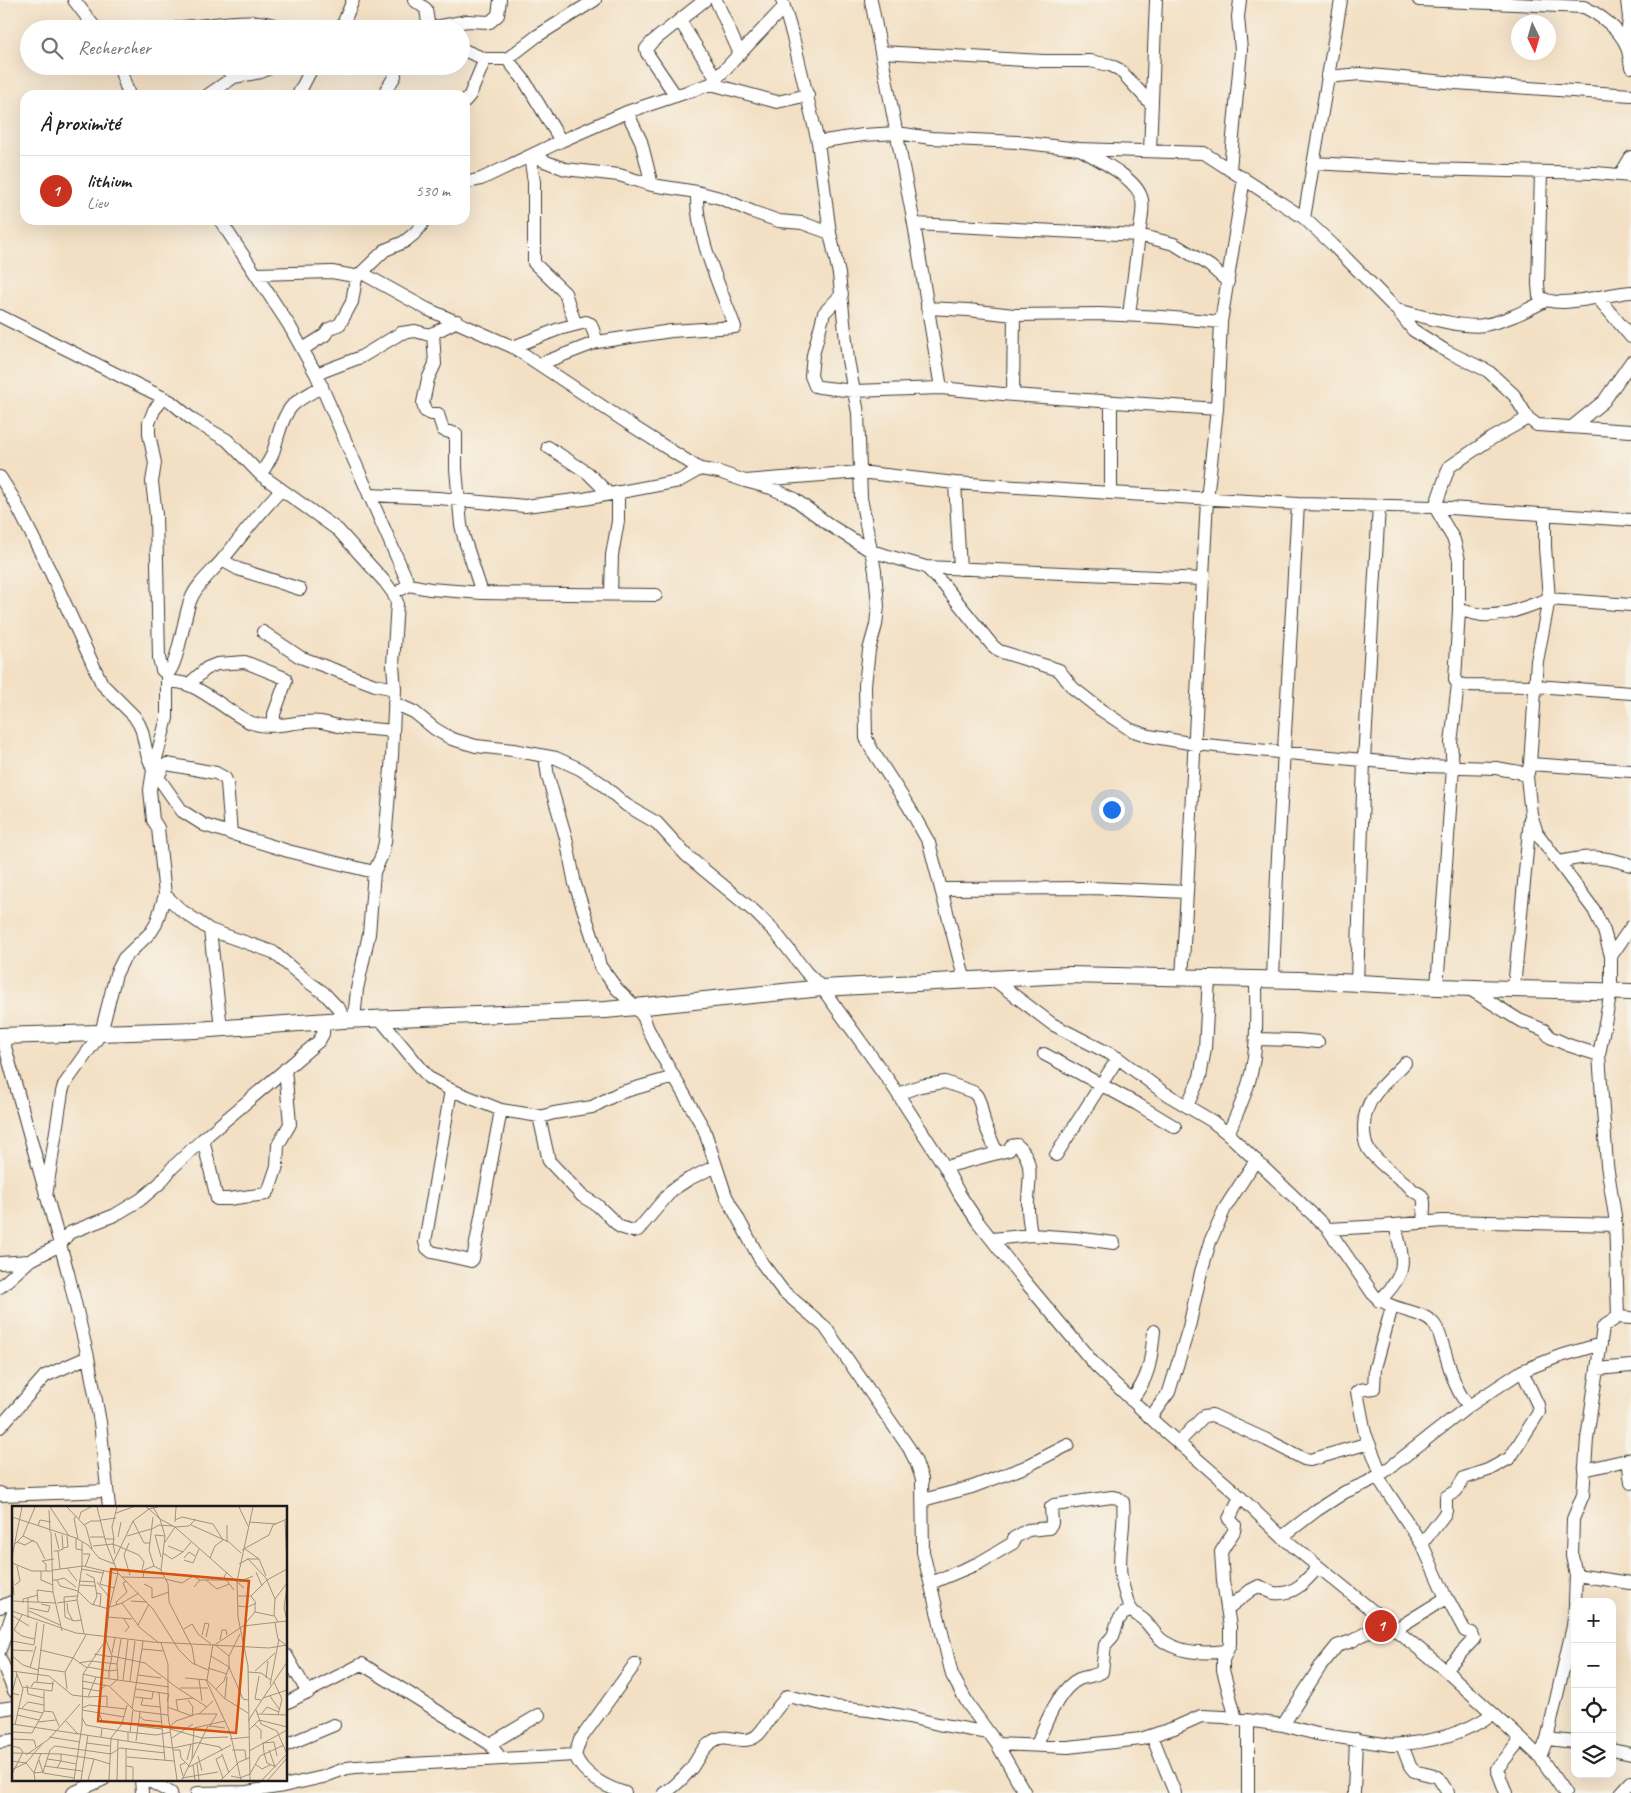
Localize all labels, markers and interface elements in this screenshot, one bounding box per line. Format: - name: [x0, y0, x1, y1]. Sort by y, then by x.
- north arrow: [1511, 15, 1556, 60]
- search box: [20, 20, 470, 75]
- icon: search: [38, 34, 66, 62]
- text: Rechercher: [78, 36, 151, 60]
- text: À proximité: [40, 110, 120, 136]
- text: lithium: [87, 169, 131, 193]
- text: 1: [52, 181, 60, 201]
- text: 530 m: [416, 181, 450, 201]
- text: Lieu: [87, 193, 108, 213]
- your location: [1099, 797, 1125, 823]
- inset map: [12, 1506, 288, 1780]
- map controls: [1571, 1598, 1616, 1778]
- button: +: [1571, 1598, 1616, 1643]
- pin: 1: [1365, 1607, 1397, 1645]
- button: −: [1571, 1643, 1616, 1688]
- button: locate: [1571, 1688, 1616, 1733]
- button: layers: [1571, 1733, 1616, 1778]

